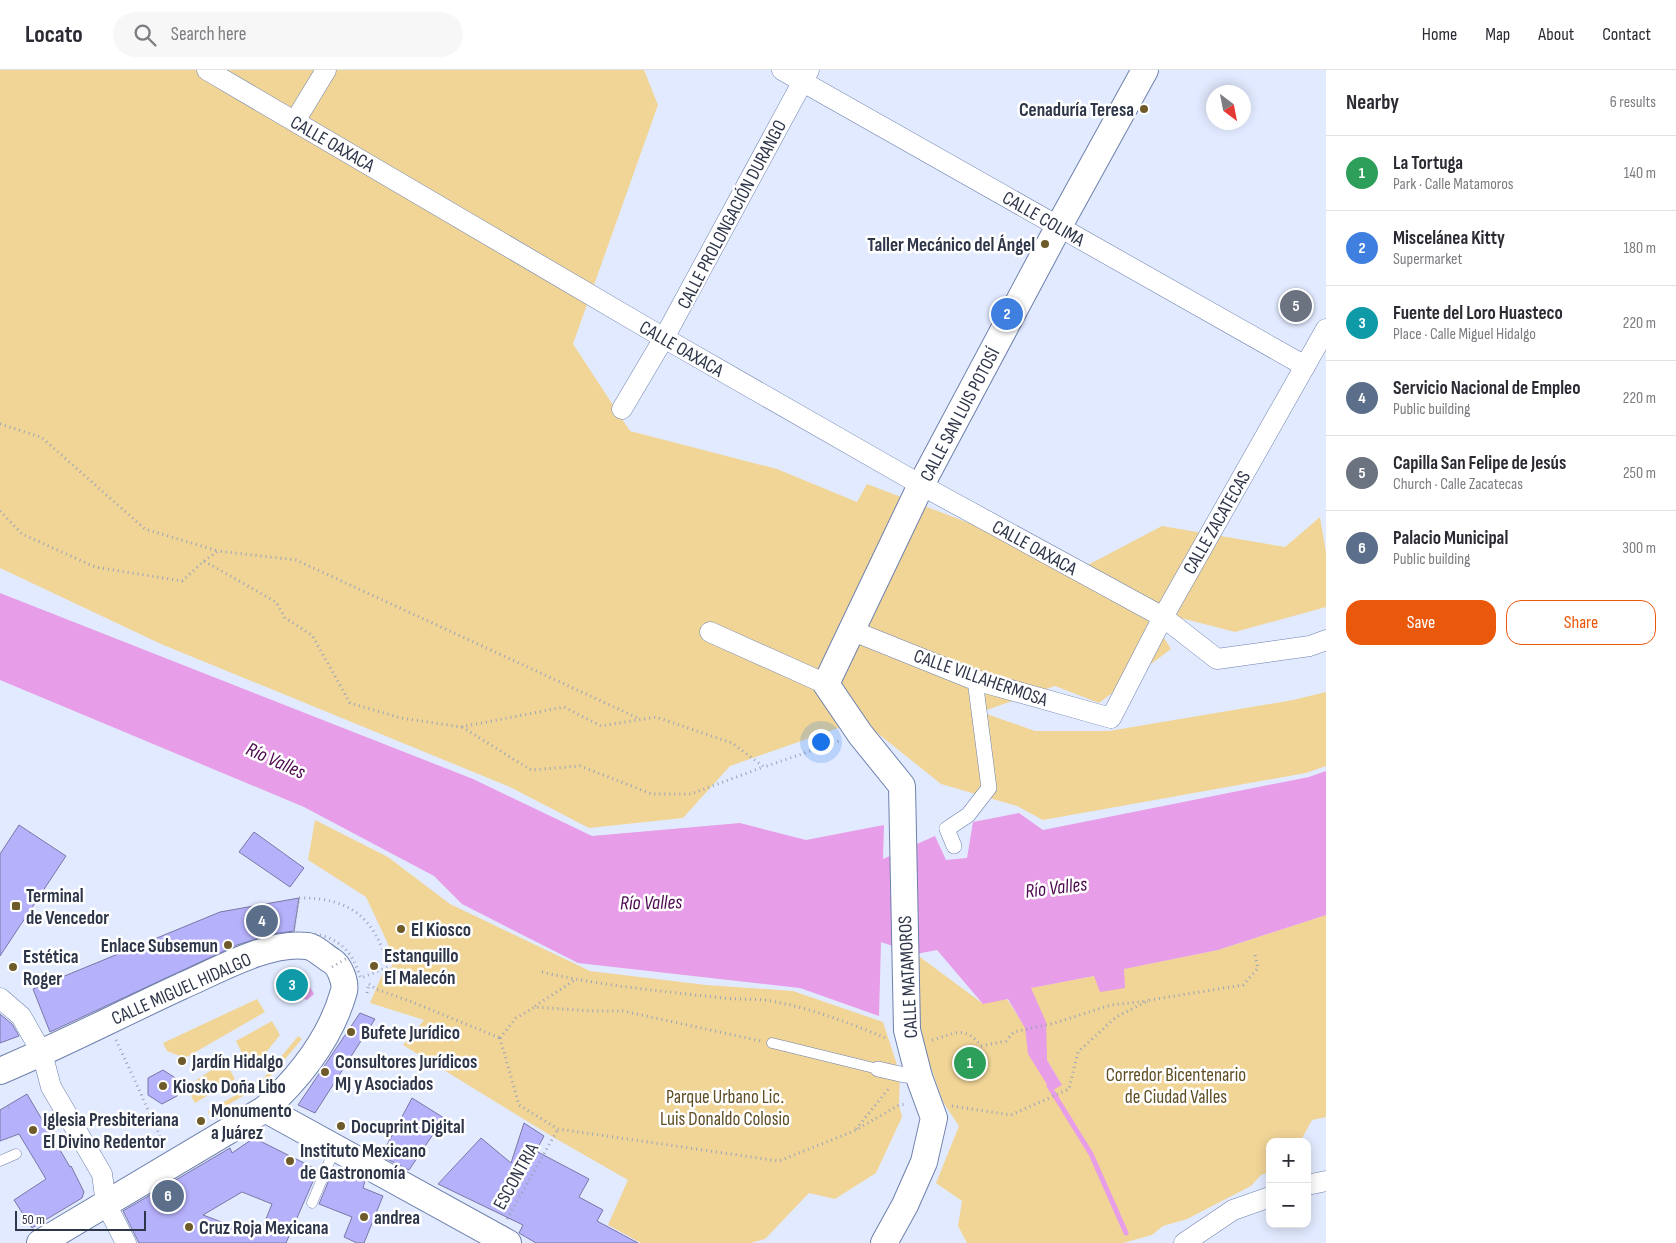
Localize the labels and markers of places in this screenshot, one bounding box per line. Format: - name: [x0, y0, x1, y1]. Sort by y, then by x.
- place label: Cenaduría Teresa: [1019, 99, 1134, 122]
- marker: Cenaduría Teresa: [1138, 103, 1150, 115]
- place label: Taller Mecánico del Ángel: [867, 234, 1035, 257]
- marker: Taller Mecánico del Ángel: [1039, 238, 1051, 250]
- pin: 5: [1280, 287, 1312, 325]
- pin: 2: [991, 295, 1023, 333]
- place label: Terminal de Vencedor: [26, 885, 109, 930]
- marker: Terminal de Vencedor: [10, 900, 22, 912]
- pin: 4: [246, 902, 278, 940]
- place label: El Kiosco: [411, 919, 471, 942]
- marker: El Kiosco: [395, 923, 407, 935]
- place label: Enlace Subsemun: [101, 935, 218, 958]
- marker: Enlace Subsemun: [222, 939, 234, 951]
- place label: Estanquillo El Malecón: [384, 945, 458, 990]
- place label: Estética Roger: [23, 946, 79, 991]
- marker: Estanquillo El Malecón: [368, 960, 380, 972]
- marker: Estética Roger: [7, 961, 19, 973]
- pin: 3: [276, 966, 308, 1004]
- place label: Bufete Jurídico: [361, 1022, 460, 1045]
- marker: Bufete Jurídico: [345, 1026, 357, 1038]
- pin: 1: [954, 1044, 986, 1082]
- place label: Jardín Hidalgo: [191, 1051, 283, 1074]
- place label: Consultores Jurídicos MJ y Asociados: [335, 1051, 477, 1096]
- marker: Jardín Hidalgo: [176, 1055, 188, 1067]
- marker: Consultores Jurídicos MJ y Asociados: [319, 1066, 331, 1078]
- place label: Kiosko Doña Libo: [173, 1076, 286, 1099]
- marker: Kiosko Doña Libo: [157, 1080, 169, 1092]
- place label: Monumento a Juárez: [211, 1100, 292, 1145]
- place label: Iglesia Presbiteriana El Divino Redentor: [43, 1109, 179, 1154]
- marker: Monumento a Juárez: [195, 1115, 207, 1127]
- place label: Docuprint Digital: [351, 1116, 465, 1139]
- marker: Docuprint Digital: [335, 1120, 347, 1132]
- marker: Iglesia Presbiteriana El Divino Redentor: [27, 1124, 39, 1136]
- place label: Instituto Mexicano de Gastronomía: [300, 1140, 426, 1185]
- marker: Instituto Mexicano de Gastronomía: [284, 1155, 296, 1167]
- pin: 6: [152, 1177, 184, 1215]
- place label: andrea: [374, 1207, 420, 1230]
- marker: andrea: [358, 1211, 370, 1223]
- place label: Cruz Roja Mexicana: [199, 1217, 329, 1240]
- marker: Cruz Roja Mexicana: [183, 1221, 195, 1233]

